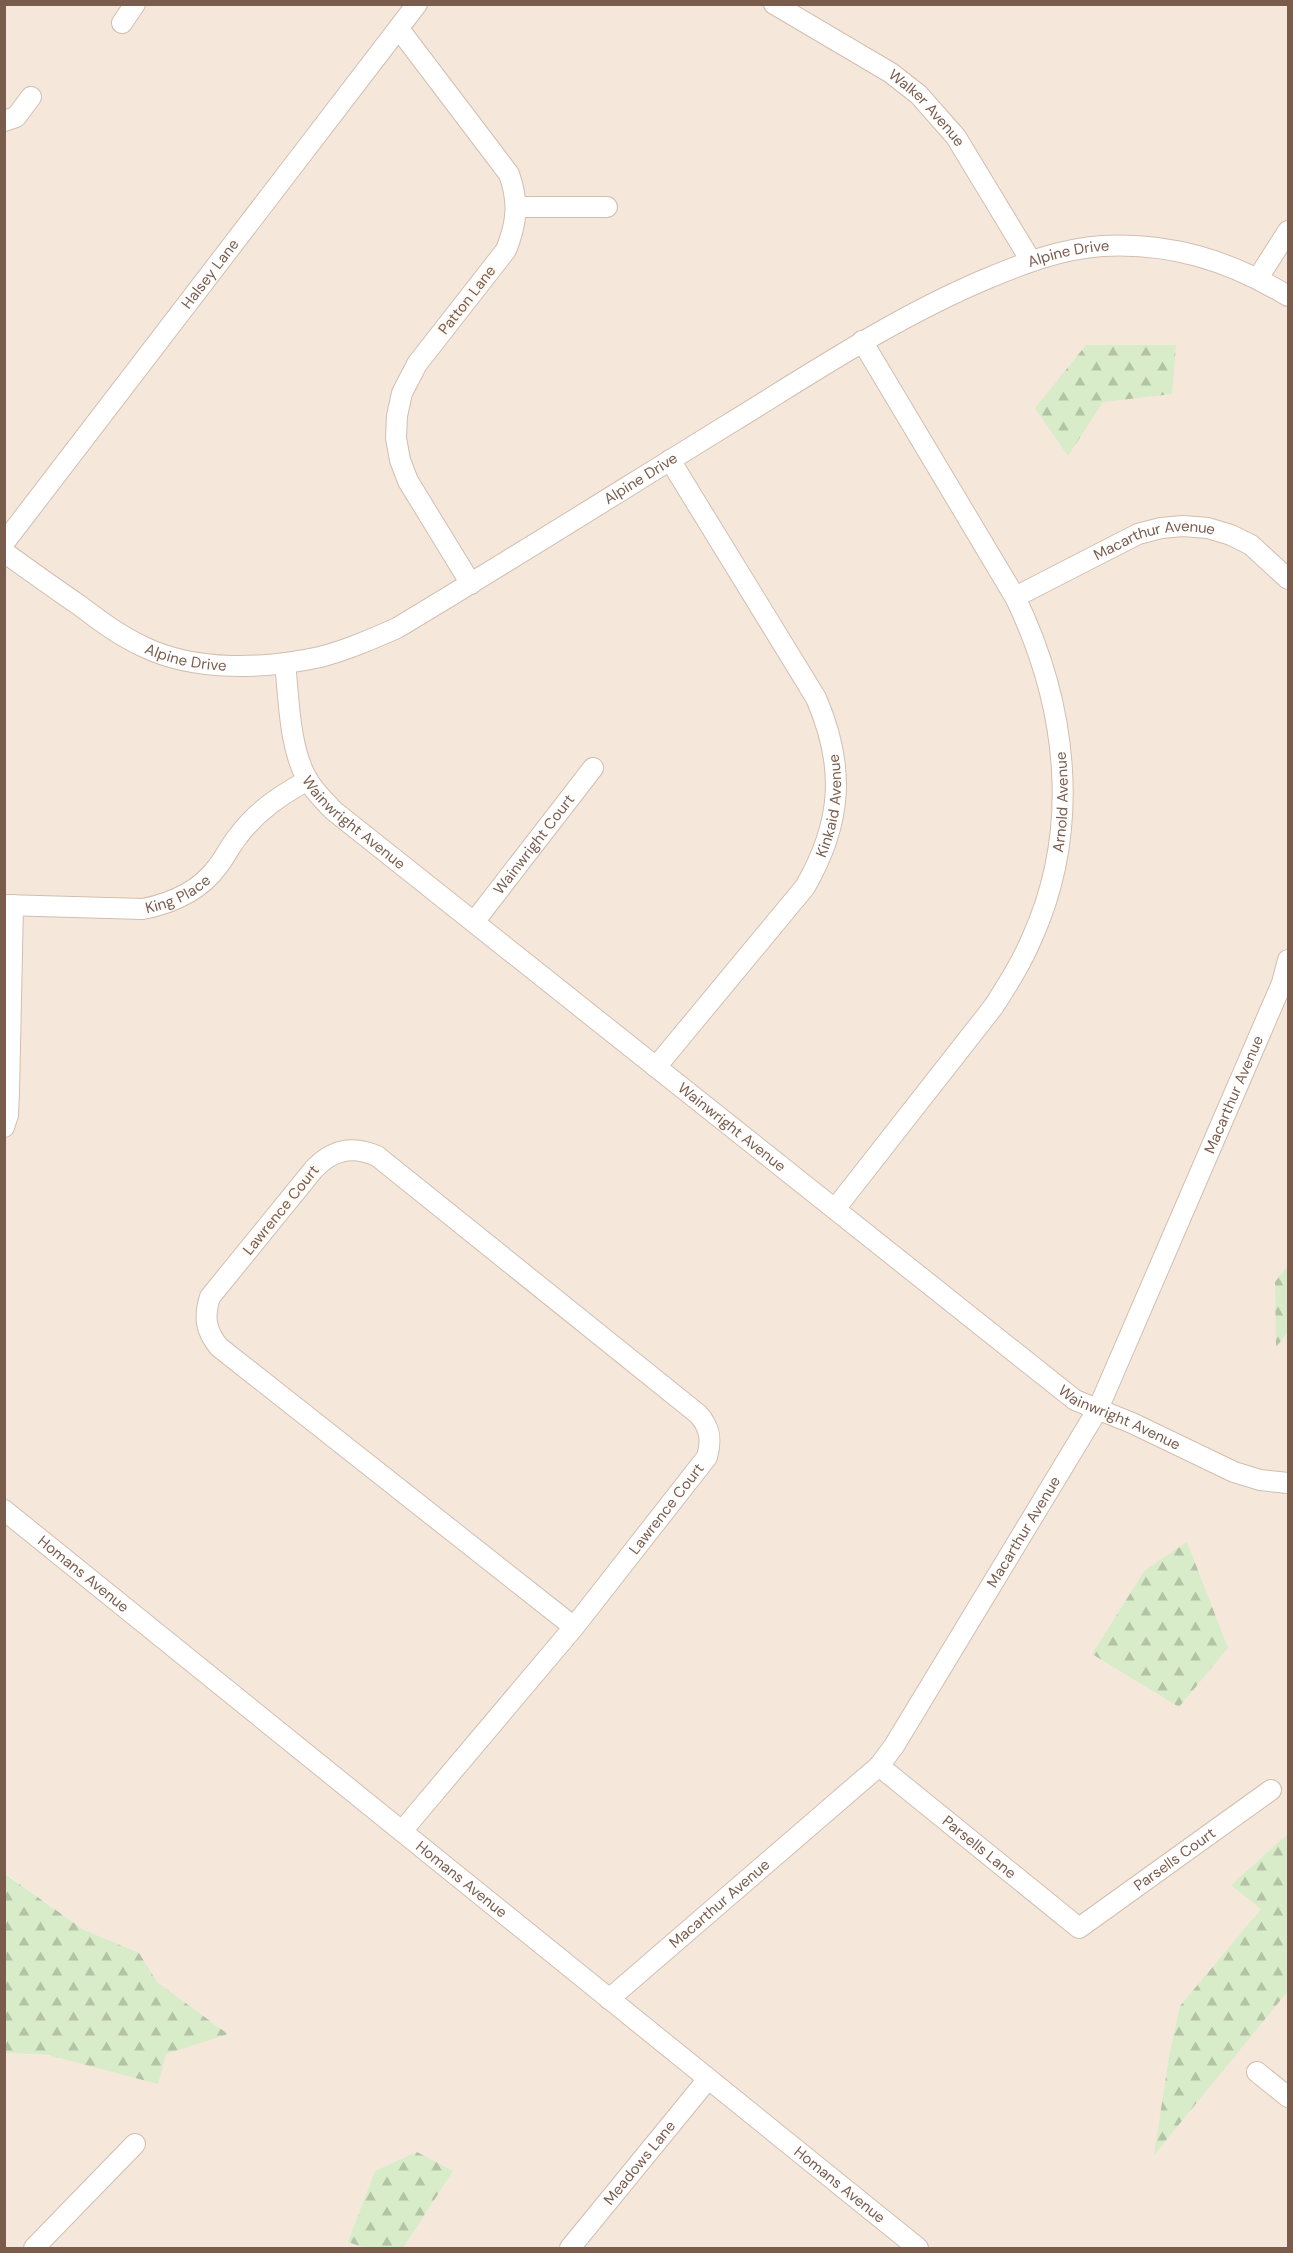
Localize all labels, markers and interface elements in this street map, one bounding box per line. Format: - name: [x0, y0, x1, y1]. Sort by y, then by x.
- street label: Walker Avenue: [884, 65, 969, 150]
- street label: Halsey Lane: [177, 235, 243, 313]
- street label: Alpine Drive: [1025, 236, 1110, 272]
- street label: Patton Lane: [434, 261, 500, 339]
- street label: Alpine Drive: [600, 448, 681, 509]
- street label: Macarthur Avenue: [1090, 516, 1218, 565]
- street label: Alpine Drive: [142, 639, 227, 676]
- street label: Arnold Avenue: [1048, 751, 1073, 854]
- street label: Kinkaid Avenue: [811, 753, 846, 860]
- street label: Wainwright Avenue: [297, 772, 410, 874]
- street label: Wainwright Court: [489, 790, 579, 899]
- street label: King Place: [143, 870, 215, 918]
- street label: Macarthur Avenue: [1199, 1032, 1268, 1157]
- street label: Wainwright Avenue: [674, 1078, 790, 1176]
- street label: Lawrence Court: [238, 1161, 324, 1259]
- street label: Wainwright Avenue: [1054, 1380, 1184, 1455]
- street label: Lawrence Court: [625, 1459, 709, 1558]
- street label: Macarthur Avenue: [982, 1472, 1065, 1591]
- street label: Homans Avenue: [34, 1531, 133, 1617]
- street label: Parsells Lane: [938, 1811, 1020, 1883]
- street label: Parsells Court: [1130, 1823, 1219, 1896]
- street label: Homans Avenue: [412, 1836, 511, 1922]
- street label: Macarthur Avenue: [665, 1855, 774, 1953]
- street label: Meadows Lane: [599, 2116, 680, 2209]
- street label: Homans Avenue: [790, 2142, 889, 2228]

